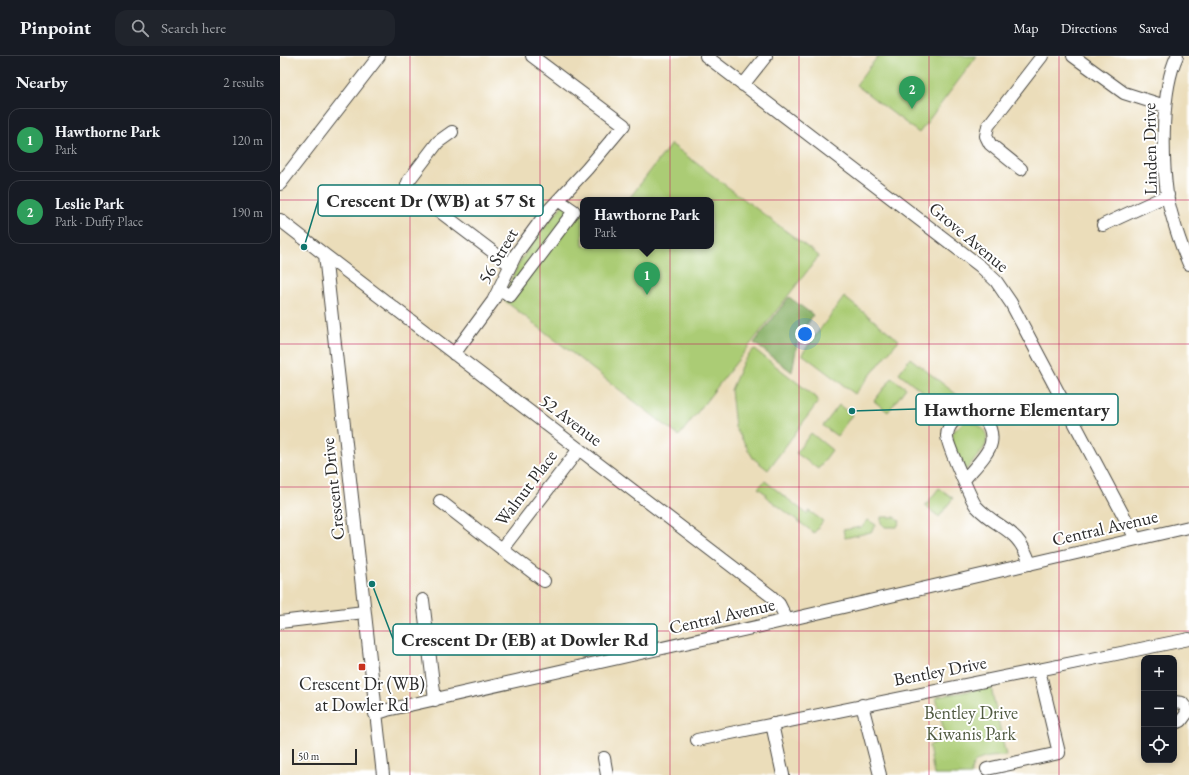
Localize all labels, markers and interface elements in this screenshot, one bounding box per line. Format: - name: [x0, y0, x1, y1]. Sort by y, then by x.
- search box: [115, 10, 395, 46]
- text: Pinpoint: [20, 15, 91, 40]
- icon: search: [129, 17, 151, 39]
- text: Search here: [161, 18, 226, 37]
- text: Map: [1013, 19, 1039, 37]
- text: Directions: [1061, 19, 1117, 37]
- text: Saved: [1139, 19, 1169, 37]
- text: Nearby: [16, 71, 68, 93]
- text: 2 results: [223, 74, 264, 91]
- pin: 2: [899, 76, 925, 109]
- street label: Linden Drive: [1137, 103, 1162, 195]
- text: Hawthorne Park: [55, 122, 160, 141]
- text: 1: [27, 132, 33, 149]
- text: 120 m: [232, 132, 263, 149]
- text: Park: [55, 141, 77, 158]
- callout: Crescent Dr (WB) at 57 St: [318, 185, 543, 216]
- text: Crescent Dr (WB) at 57 St: [327, 188, 535, 213]
- text: Leslie Park: [55, 194, 124, 213]
- street label: Grove Avenue: [925, 196, 1014, 277]
- popup: [580, 197, 714, 249]
- text: 2: [27, 204, 33, 221]
- text: 190 m: [232, 204, 263, 221]
- text: Hawthorne Park: [594, 205, 700, 224]
- text: Park · Duffy Place: [55, 213, 143, 230]
- street label: 56 Street: [472, 224, 523, 288]
- text: Park: [594, 224, 617, 241]
- pin: 1: [634, 262, 660, 295]
- your location: [795, 324, 815, 344]
- street label: 52 Avenue: [535, 389, 607, 451]
- callout: Hawthorne Elementary: [916, 394, 1118, 425]
- text: Hawthorne Elementary: [924, 397, 1111, 422]
- street label: Crescent Drive: [316, 437, 349, 541]
- street label: Walnut Place: [489, 445, 562, 531]
- street label: Central Avenue: [1050, 504, 1160, 551]
- street label: Central Avenue: [667, 592, 777, 639]
- callout: Crescent Dr (EB) at Dowler Rd: [393, 624, 657, 655]
- text: Crescent Dr (EB) at Dowler Rd: [401, 627, 649, 652]
- street label: Bentley Drive: [892, 650, 988, 691]
- map controls: [1141, 655, 1177, 763]
- button: +: [1141, 655, 1177, 691]
- marker: Crescent Dr (WB) at Dowler Rd: [357, 662, 367, 672]
- place label: Crescent Dr (WB) at Dowler Rd: [299, 672, 425, 716]
- button: −: [1141, 691, 1177, 727]
- park label: Bentley Drive Kiwanis Park: [924, 701, 1018, 745]
- button: locate: [1141, 727, 1177, 763]
- scale bar: [292, 747, 357, 766]
- text: 50 m: [298, 749, 319, 763]

